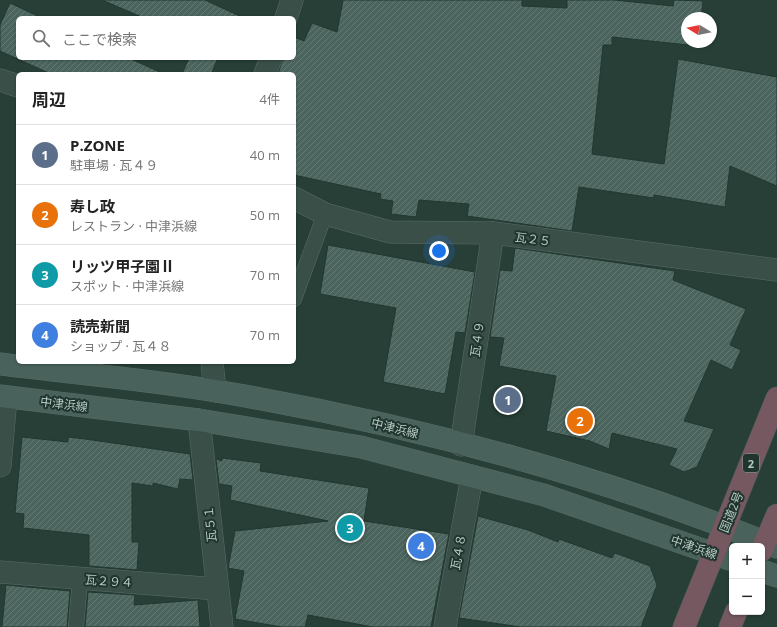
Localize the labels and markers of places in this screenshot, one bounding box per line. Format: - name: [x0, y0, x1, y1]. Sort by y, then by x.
- pin: 1: [495, 385, 521, 415]
- pin: 2: [567, 406, 593, 436]
- pin: 3: [337, 513, 363, 543]
- pin: 4: [408, 531, 434, 561]

